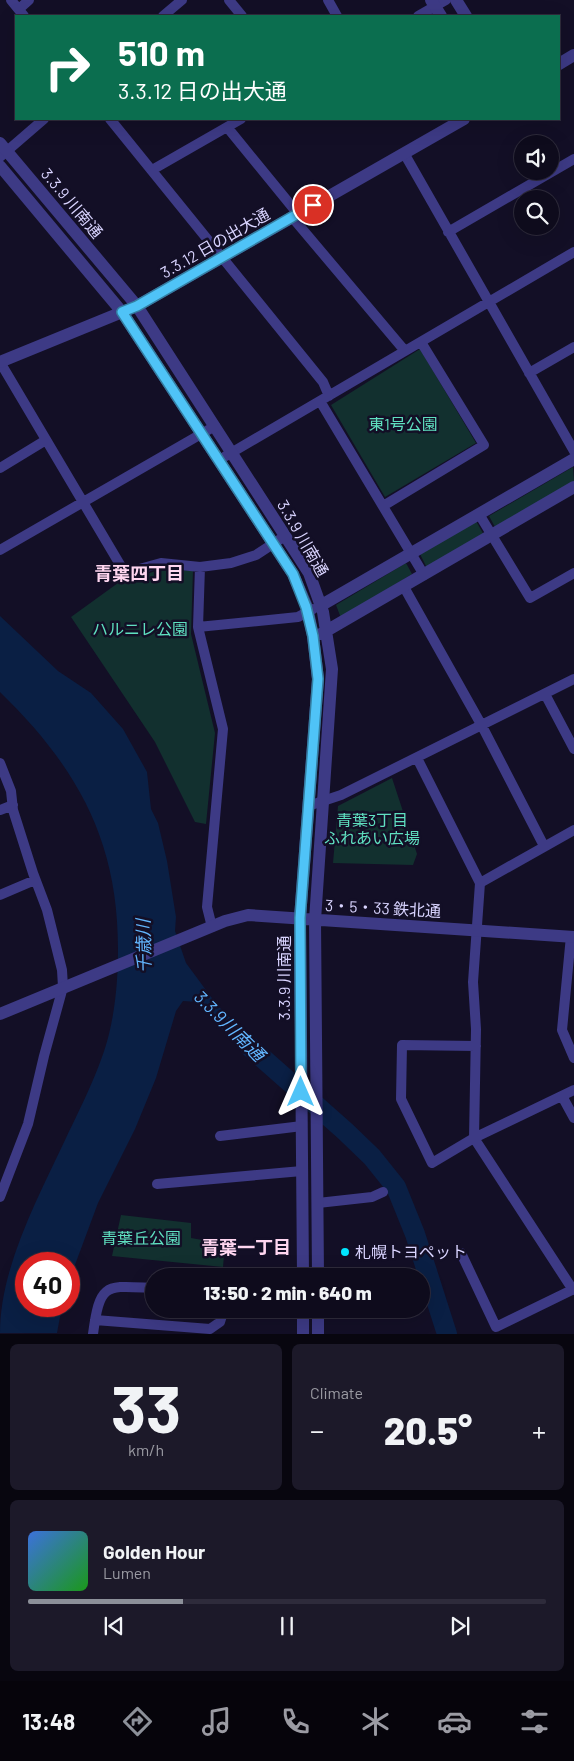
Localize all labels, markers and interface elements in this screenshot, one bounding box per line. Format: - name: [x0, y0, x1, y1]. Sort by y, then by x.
- text: 510 m: [118, 31, 205, 73]
- icon: right: [35, 35, 100, 100]
- text: 3.3.12 日の出大通: [118, 77, 287, 103]
- map controls: [514, 135, 559, 235]
- button: sound: [514, 135, 559, 180]
- street label: 3.3.9 川南通: [38, 164, 107, 241]
- pin: [292, 184, 334, 226]
- button: search: [514, 190, 559, 235]
- icon: arrive: [299, 191, 327, 219]
- street label: 3.3.12 日の出大通: [157, 204, 273, 281]
- park label: 東1号公園: [368, 414, 438, 433]
- street label: 3.3.9 川南通: [274, 496, 333, 579]
- district label: 青葉四丁目: [94, 562, 184, 584]
- park label: ハルニレ公園: [92, 619, 188, 638]
- park label: 青葉3丁目 ふれあい広場: [324, 810, 420, 847]
- street label: 3・5・33 鉄北通: [325, 895, 442, 920]
- water label: 千歳川: [131, 917, 154, 973]
- street label: 3.3.9 川南通: [274, 936, 293, 1020]
- water label: 3.3.9川南通: [190, 985, 271, 1067]
- position arrow: [274, 1065, 326, 1117]
- park label: 青葉丘公園: [101, 1228, 181, 1247]
- district label: 青葉一丁目: [201, 1236, 291, 1258]
- place label: 札幌トヨペット: [355, 1242, 467, 1261]
- marker: 札幌トヨペット: [339, 1246, 351, 1258]
- speed limit sign: 40: [15, 1252, 80, 1317]
- text: 13:50 · 2 min · 640 m: [203, 1281, 372, 1304]
- text: 33: [111, 1368, 181, 1446]
- text: Climate: [310, 1383, 363, 1402]
- text: 20.5°: [384, 1407, 472, 1453]
- text: −: [310, 1413, 324, 1447]
- text: +: [532, 1413, 546, 1447]
- text: km/h: [128, 1440, 164, 1459]
- text: Golden Hour: [103, 1540, 205, 1563]
- text: Lumen: [103, 1563, 151, 1582]
- icon: previous: [100, 1612, 128, 1640]
- icon: pause: [273, 1612, 301, 1640]
- icon: next: [446, 1612, 474, 1640]
- icon: directions: [120, 1704, 155, 1739]
- icon: music: [199, 1704, 234, 1739]
- icon: phone: [278, 1704, 313, 1739]
- icon: climate: [358, 1704, 393, 1739]
- icon: car: [437, 1704, 472, 1739]
- icon: filters: [517, 1704, 552, 1739]
- text: 13:48: [22, 1708, 75, 1734]

